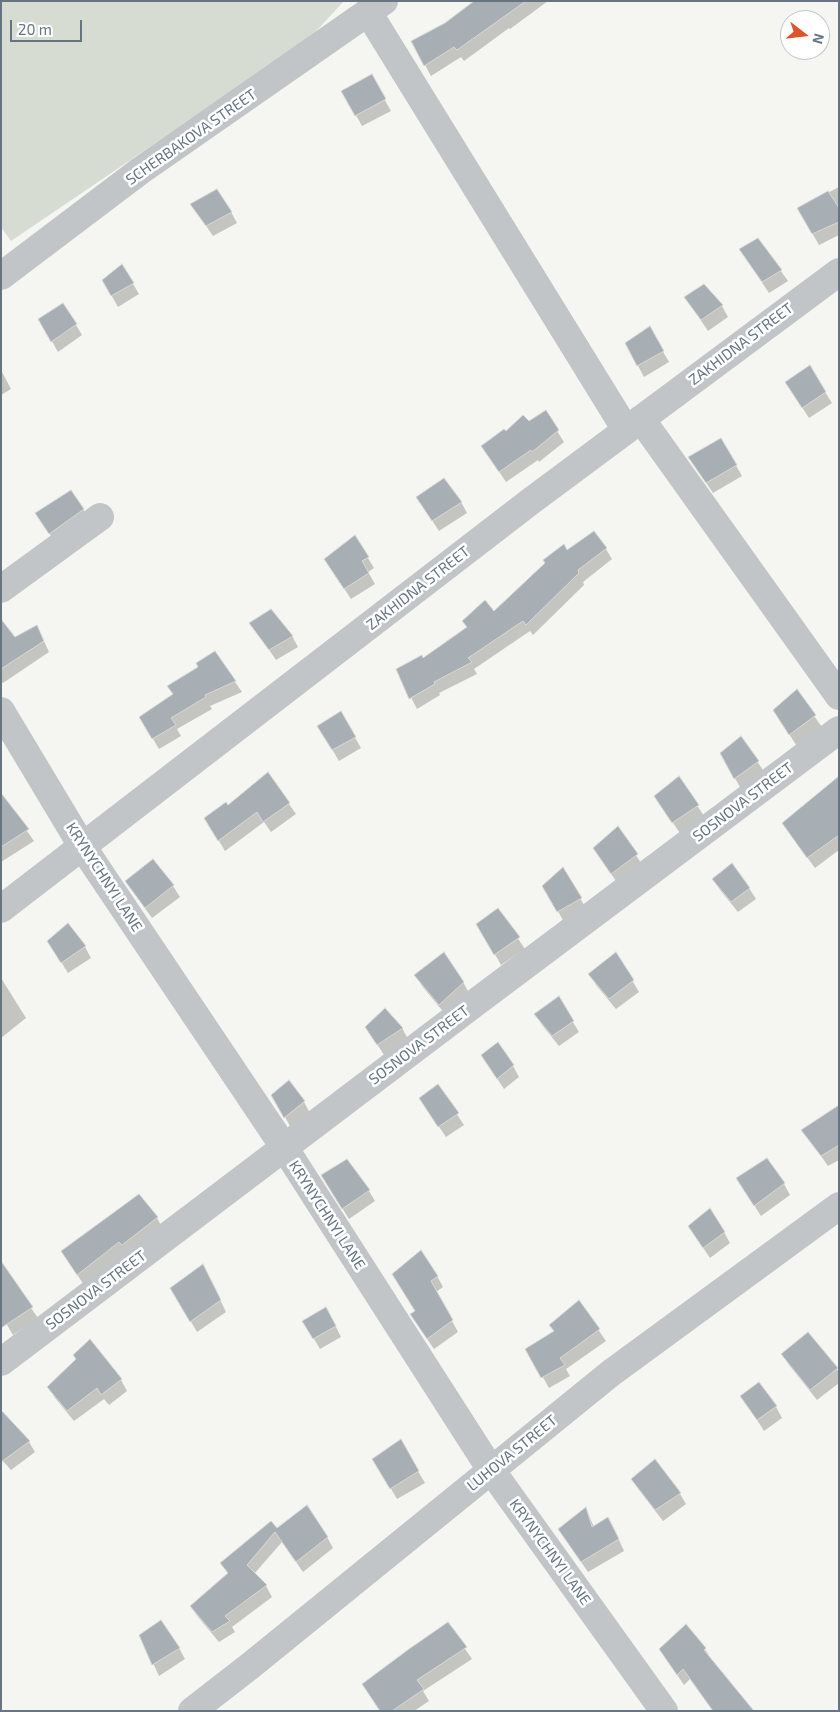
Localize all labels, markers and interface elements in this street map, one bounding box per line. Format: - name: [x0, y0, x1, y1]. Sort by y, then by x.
- scale bar: [12, 10, 85, 42]
- north arrow: [780, 10, 830, 60]
- text: 20 m: [18, 20, 52, 38]
- text: N: [809, 32, 829, 46]
- street label: SCHERBAKOVA STREET: [122, 85, 260, 189]
- street label: ZAKHIDNA STREET: [685, 299, 797, 389]
- street label: ZAKHIDNA STREET: [363, 542, 473, 634]
- street label: SOSNOVA STREET: [689, 759, 797, 845]
- street label: KRYNYCHNYI LANE: [62, 819, 146, 935]
- street label: SOSNOVA STREET: [365, 1002, 473, 1088]
- street label: KRYNYCHNYI LANE: [285, 1157, 369, 1273]
- street label: SOSNOVA STREET: [42, 1247, 150, 1333]
- street label: LUHOVA STREET: [463, 1411, 561, 1495]
- street label: KRYNYCHNYI LANE: [506, 1496, 594, 1608]

